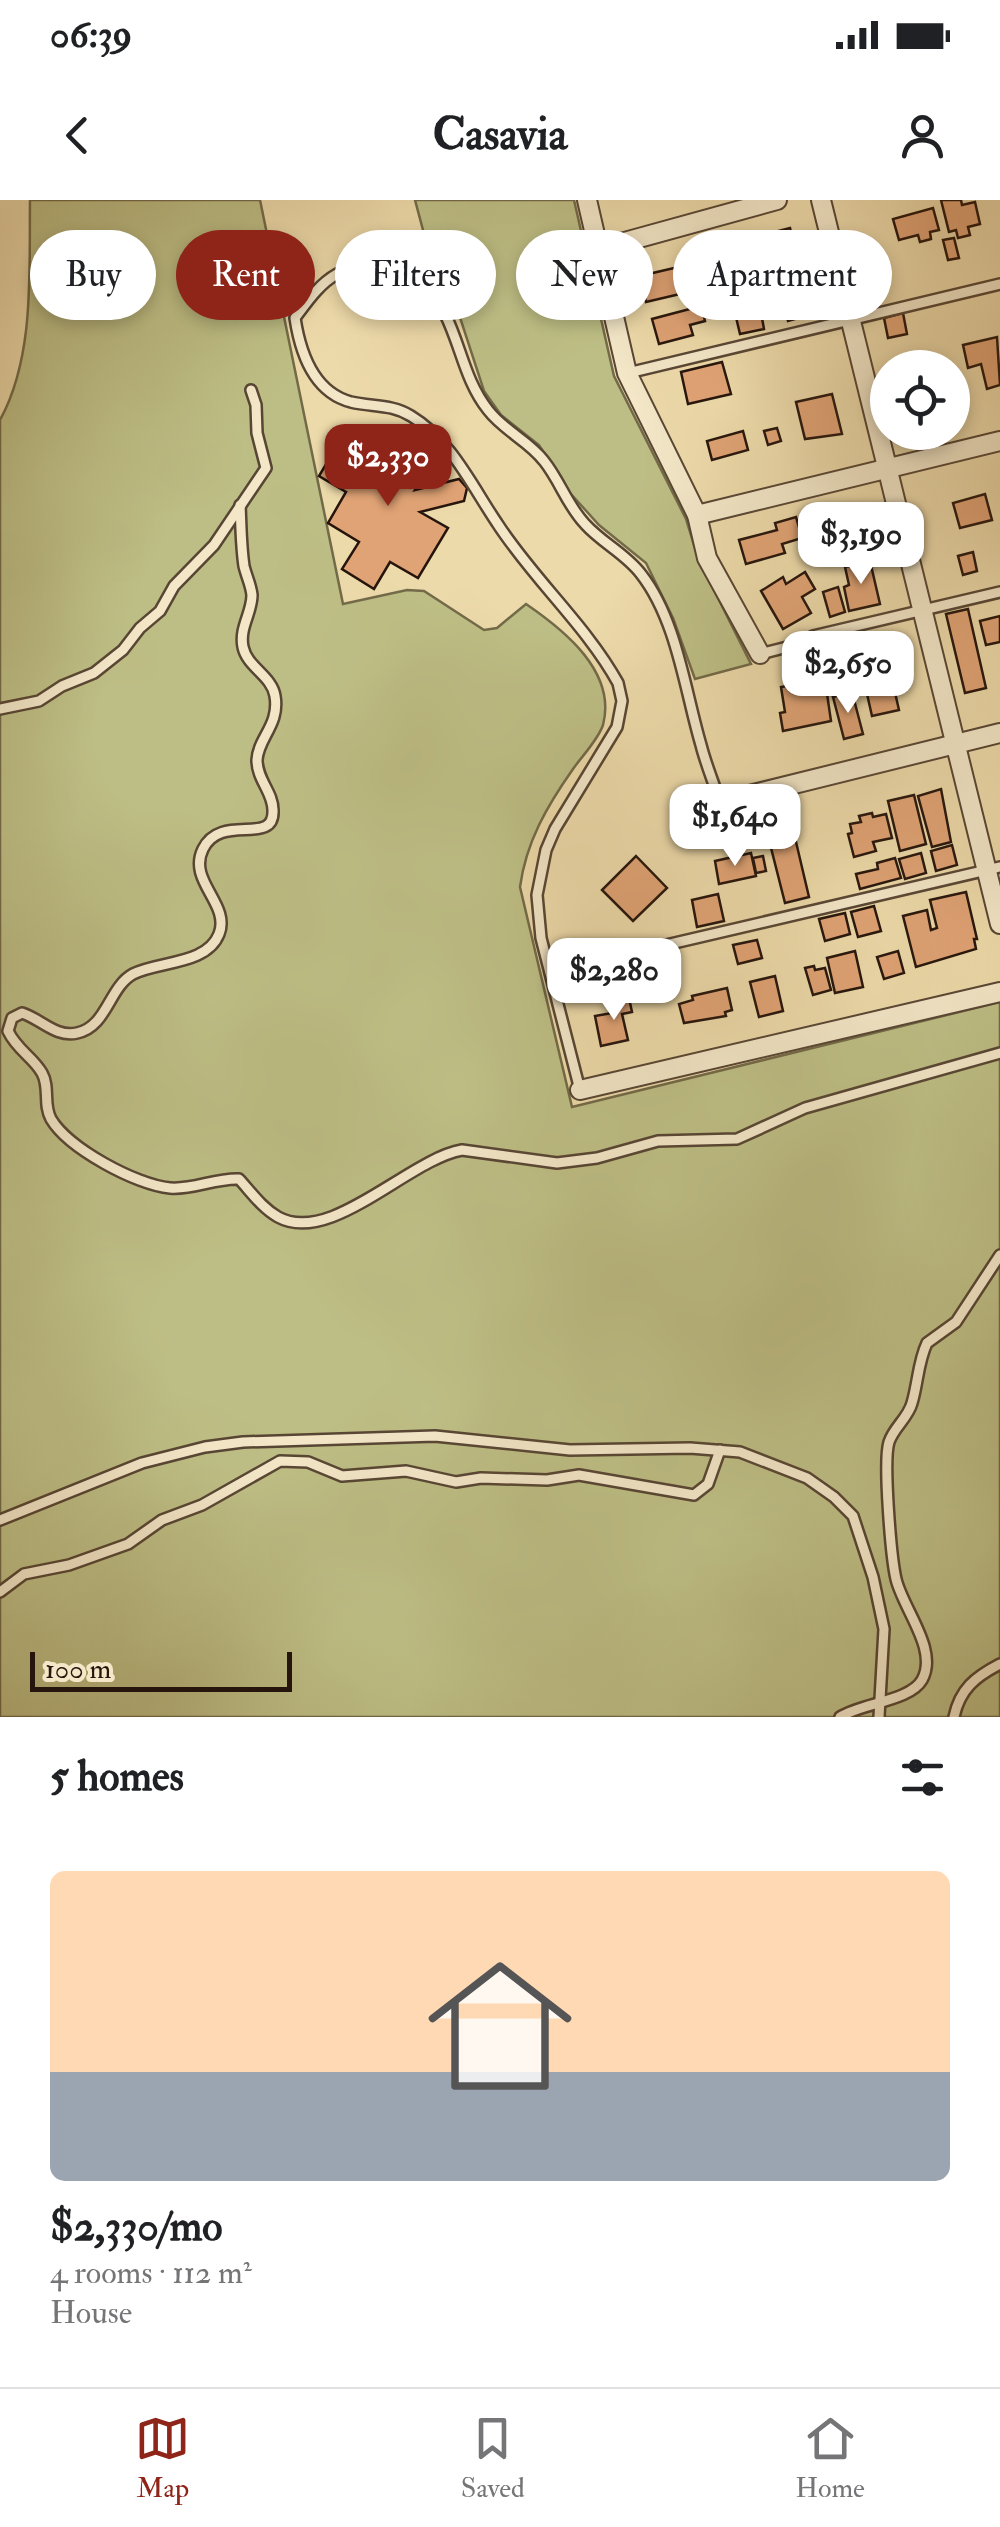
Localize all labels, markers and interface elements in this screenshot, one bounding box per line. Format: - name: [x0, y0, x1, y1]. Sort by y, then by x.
- text: 06:39: [50, 11, 132, 59]
- text: Casavia: [433, 107, 567, 163]
- icon: back: [50, 108, 105, 163]
- icon: person: [895, 108, 950, 163]
- chip: Buy: [30, 230, 156, 320]
- chip: Rent: [176, 230, 315, 320]
- chip: Filters: [335, 230, 496, 320]
- chip: New: [516, 230, 653, 320]
- chip: Apartment: [673, 230, 892, 320]
- map controls: [870, 350, 970, 450]
- button: locate: [870, 350, 970, 450]
- pin: $2,330: [307, 424, 469, 509]
- text: $2,330: [347, 436, 429, 476]
- pin: $3,190: [780, 502, 942, 587]
- text: $3,190: [820, 514, 902, 554]
- pin: $2,650: [767, 631, 929, 716]
- text: $2,650: [804, 643, 892, 683]
- pin: $1,640: [654, 784, 816, 869]
- text: $1,640: [692, 796, 778, 836]
- pin: $2,280: [533, 938, 695, 1023]
- text: $2,280: [569, 950, 659, 990]
- scale bar: [30, 1647, 292, 1692]
- text: 100 m: [45, 1652, 111, 1687]
- icon: filters: [895, 1750, 950, 1805]
- text: 5 homes: [50, 1751, 184, 1803]
- icon: home: [410, 1936, 590, 2116]
- text: $2,330/mo: [50, 2201, 222, 2253]
- text: 4 rooms · 112 m²: [50, 2253, 252, 2293]
- text: House: [50, 2293, 132, 2333]
- tab: Map: [135, 2411, 190, 2506]
- tab: Saved: [461, 2411, 525, 2506]
- tab: Home: [795, 2411, 865, 2506]

